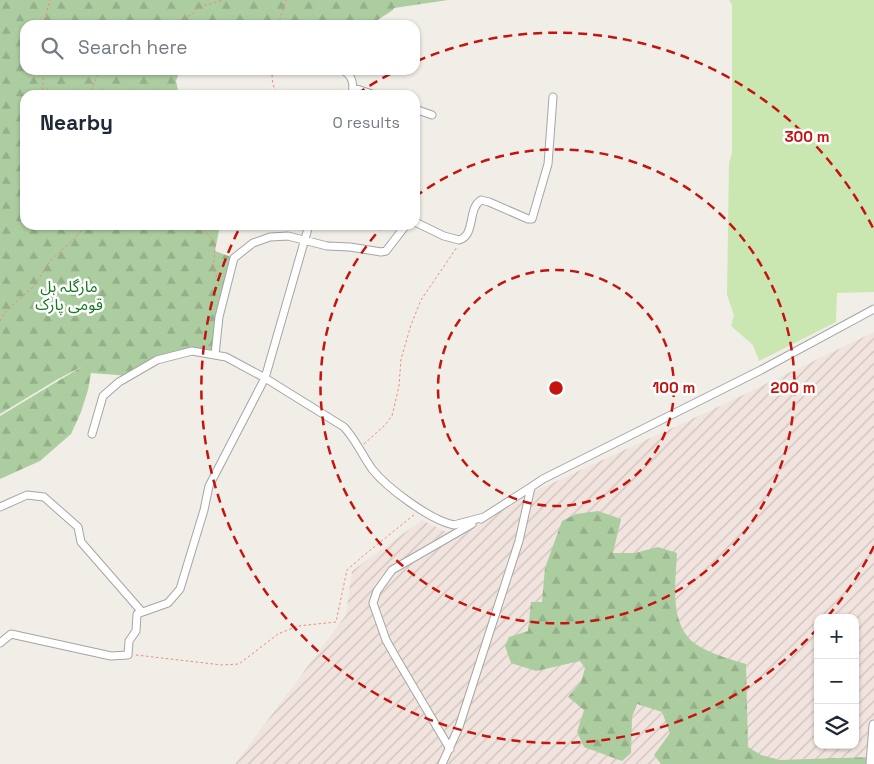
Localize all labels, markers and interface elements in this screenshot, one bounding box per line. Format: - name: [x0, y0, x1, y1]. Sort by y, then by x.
- search box: [20, 20, 420, 75]
- icon: search: [38, 34, 66, 62]
- text: Search here: [78, 35, 188, 60]
- text: Nearby: [40, 109, 113, 136]
- text: 0 results: [332, 112, 400, 133]
- text: 300 m: [784, 127, 830, 146]
- park label: مارگلہ ہل قومی پارک: [35, 276, 103, 315]
- text: 100 m: [653, 378, 695, 397]
- text: 200 m: [771, 378, 815, 397]
- centre of rings: [547, 379, 565, 397]
- map controls: [814, 614, 859, 749]
- button: +: [814, 614, 859, 659]
- button: −: [814, 659, 859, 704]
- button: layers: [814, 704, 859, 749]

